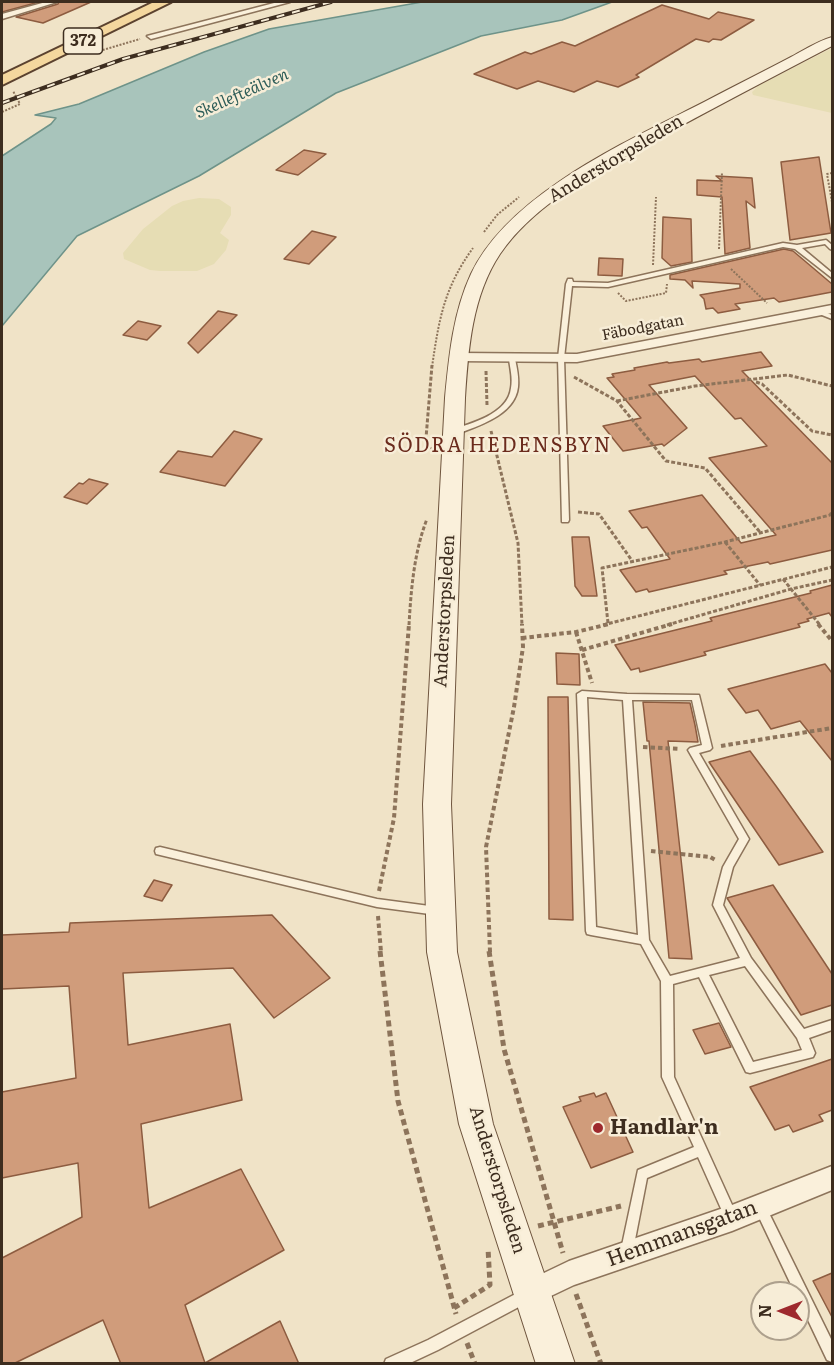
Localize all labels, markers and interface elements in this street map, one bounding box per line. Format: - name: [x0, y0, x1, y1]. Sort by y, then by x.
- road number: 372: [64, 28, 103, 54]
- water label: Skellefteälven: [193, 65, 291, 123]
- street label: Anderstorpsleden: [545, 110, 687, 208]
- street label: Fäbodgatan: [601, 311, 685, 345]
- district label: SÖDRA HEDENSBYN: [384, 434, 612, 458]
- street label: Anderstorpsleden: [430, 534, 460, 688]
- street label: Anderstorpsleden: [464, 1104, 530, 1256]
- place label: Handlar'n: [610, 1115, 718, 1141]
- marker: Handlar'n: [591, 1121, 605, 1135]
- street label: Hemmansgatan: [603, 1195, 761, 1273]
- north arrow: [750, 1281, 810, 1341]
- text: N: [752, 1304, 776, 1318]

